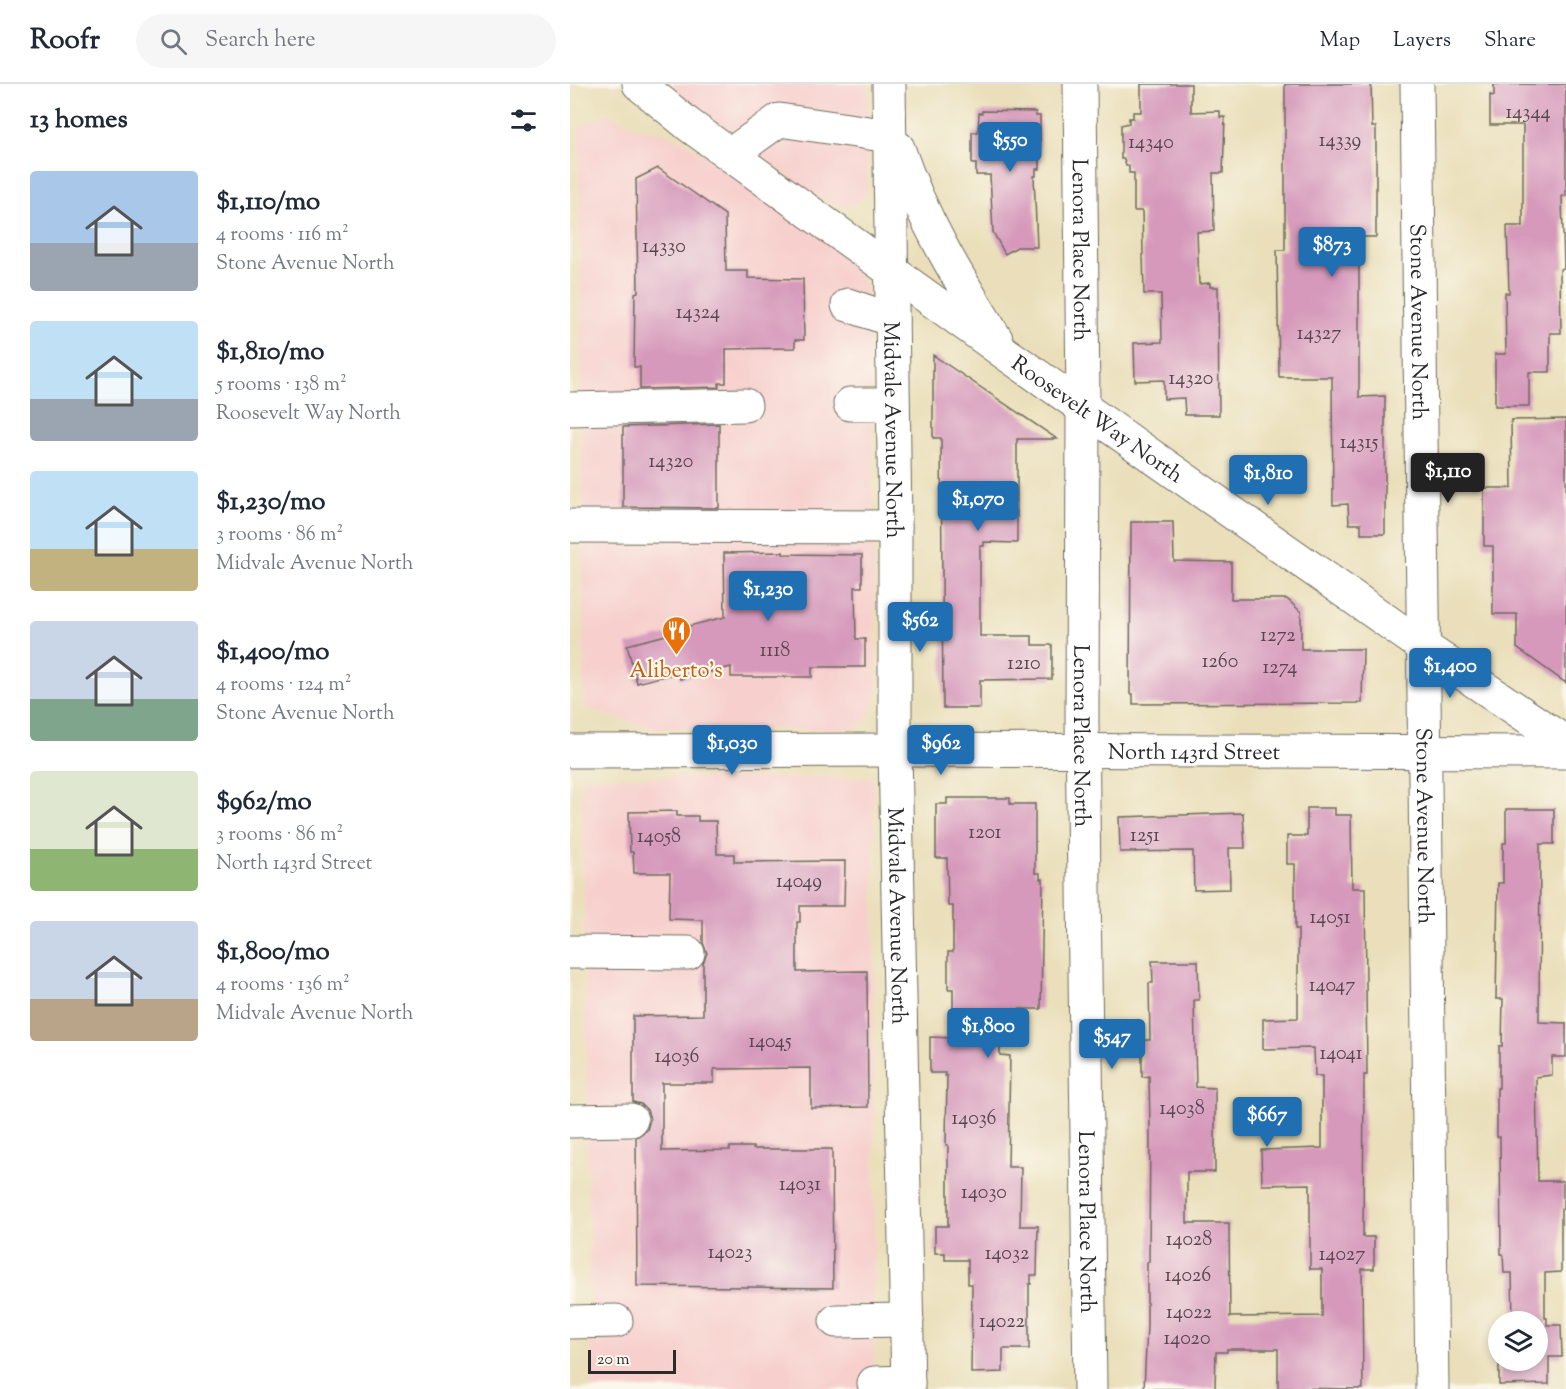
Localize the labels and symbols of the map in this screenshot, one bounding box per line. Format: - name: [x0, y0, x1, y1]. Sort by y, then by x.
- house number: 14344: [1505, 99, 1551, 128]
- pin: $550: [974, 122, 1046, 173]
- house number: 14339: [1319, 127, 1361, 156]
- house number: 14340: [1128, 129, 1174, 158]
- street label: Lenora Place North: [1062, 158, 1095, 342]
- street label: Stone Avenue North: [1400, 223, 1434, 421]
- pin: $873: [1296, 227, 1368, 278]
- house number: 14330: [642, 233, 686, 262]
- house number: 14324: [676, 299, 720, 328]
- house number: 14327: [1297, 320, 1341, 349]
- street label: Midvale Avenue North: [873, 321, 908, 539]
- street label: Roosevelt Way North: [1004, 349, 1189, 492]
- house number: 14320: [1169, 365, 1213, 394]
- house number: 14315: [1340, 429, 1378, 458]
- house number: 14320: [649, 448, 693, 477]
- pin: $1,110: [1399, 453, 1497, 504]
- pin: $1,810: [1219, 455, 1317, 506]
- pin: $1,070: [929, 481, 1027, 532]
- pin: $1,230: [719, 571, 817, 622]
- pin: $562: [884, 602, 956, 653]
- restaurant icon: Aliberto's: [660, 614, 692, 656]
- house number: 1272: [1260, 622, 1296, 651]
- house number: 1118: [760, 637, 790, 666]
- street label: Lenora Place North: [1063, 645, 1096, 828]
- house number: 1260: [1202, 648, 1238, 677]
- pin: $1,400: [1401, 648, 1499, 699]
- house number: 1210: [1007, 650, 1041, 679]
- house number: 1274: [1263, 654, 1297, 683]
- place label: Aliberto's: [629, 656, 723, 688]
- pin: $1,030: [683, 725, 781, 776]
- pin: $962: [905, 725, 977, 776]
- street label: Stone Avenue North: [1405, 727, 1440, 925]
- street label: North 143rd Street: [1108, 738, 1281, 770]
- street label: Midvale Avenue North: [877, 807, 914, 1025]
- house number: 1201: [968, 819, 1002, 848]
- house number: 1251: [1130, 822, 1160, 851]
- house number: 14058: [637, 823, 681, 852]
- house number: 14049: [776, 868, 822, 897]
- house number: 14051: [1310, 904, 1351, 933]
- house number: 14047: [1309, 972, 1355, 1001]
- pin: $1,800: [939, 1008, 1037, 1059]
- pin: $547: [1076, 1019, 1148, 1070]
- house number: 14045: [748, 1028, 792, 1057]
- house number: 14041: [1319, 1040, 1363, 1069]
- house number: 14036: [654, 1043, 700, 1072]
- house number: 14038: [1159, 1095, 1205, 1124]
- pin: $667: [1231, 1097, 1303, 1148]
- house number: 14036: [951, 1105, 997, 1134]
- street label: Lenora Place North: [1068, 1130, 1102, 1314]
- house number: 14031: [779, 1171, 821, 1200]
- house number: 14030: [961, 1179, 1007, 1208]
- house number: 14028: [1166, 1226, 1212, 1255]
- house number: 14023: [708, 1239, 752, 1268]
- house number: 14032: [985, 1240, 1029, 1269]
- house number: 14027: [1319, 1241, 1365, 1270]
- house number: 14026: [1165, 1262, 1211, 1291]
- house number: 14022: [1166, 1299, 1212, 1328]
- house number: 14022: [979, 1308, 1025, 1337]
- house number: 14020: [1163, 1325, 1211, 1354]
- scale bar: [588, 1347, 676, 1374]

